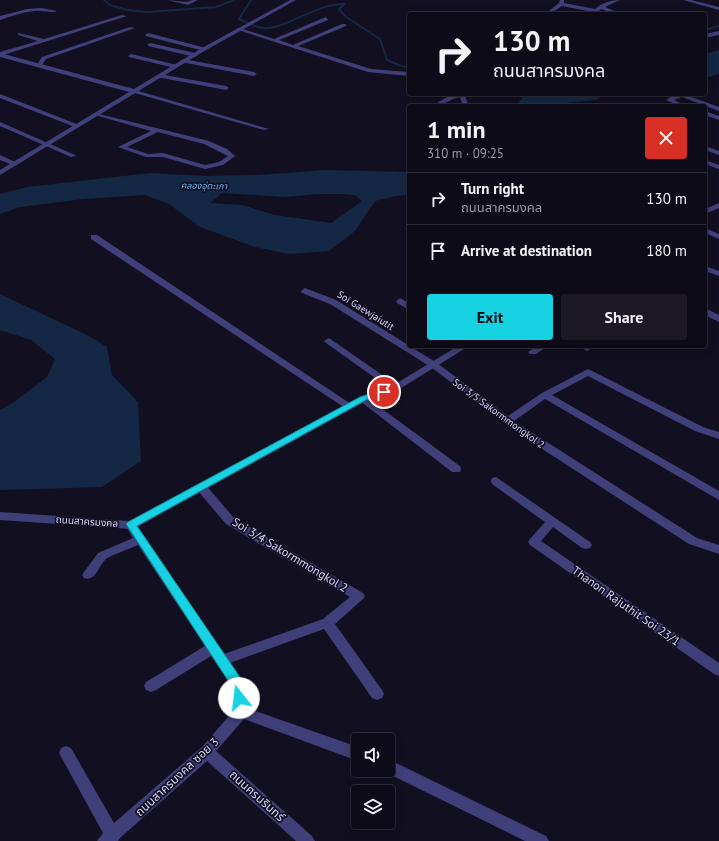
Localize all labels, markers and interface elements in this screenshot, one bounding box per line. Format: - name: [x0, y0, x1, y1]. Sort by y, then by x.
- text: 130 m: [493, 22, 570, 59]
- icon: right: [427, 28, 479, 80]
- text: ถนนสาครมงคล: [493, 59, 605, 82]
- text: 1 min: [427, 114, 486, 145]
- button: close: [645, 117, 687, 159]
- text: 310 m · 09:25: [427, 145, 504, 162]
- text: Turn right: [461, 179, 524, 198]
- water label: คลองอุ่ตะเภา: [181, 180, 228, 192]
- icon: right: [427, 188, 449, 210]
- text: 130 m: [646, 189, 687, 208]
- text: ถนนสาครมงคล: [461, 199, 542, 216]
- icon: arrive: [427, 240, 449, 262]
- text: Arrive at destination: [461, 241, 592, 260]
- text: 180 m: [646, 241, 687, 260]
- street label: Soi Gaewjaiutit: [335, 288, 397, 333]
- button: Exit: [427, 294, 553, 340]
- button: Share: [561, 294, 687, 340]
- pin: [367, 375, 401, 409]
- street label: Soi 3/5 Sakormmongkol 2: [450, 376, 547, 451]
- icon: arrive: [373, 381, 395, 403]
- street label: ถนนสาครมงคล: [55, 513, 119, 530]
- street label: Soi 3/4 Sakormmongkol 2: [230, 514, 351, 595]
- street label: Thanon Rajuthit Soi 23/1: [569, 563, 683, 649]
- position arrow: [218, 677, 260, 719]
- map controls: [351, 733, 395, 829]
- button: sound: [351, 733, 395, 777]
- street label: ถนนสาครมงคล ซอย 3: [132, 734, 221, 819]
- street label: ถนนศรนรินทร์: [227, 767, 288, 825]
- button: layers: [351, 785, 395, 829]

